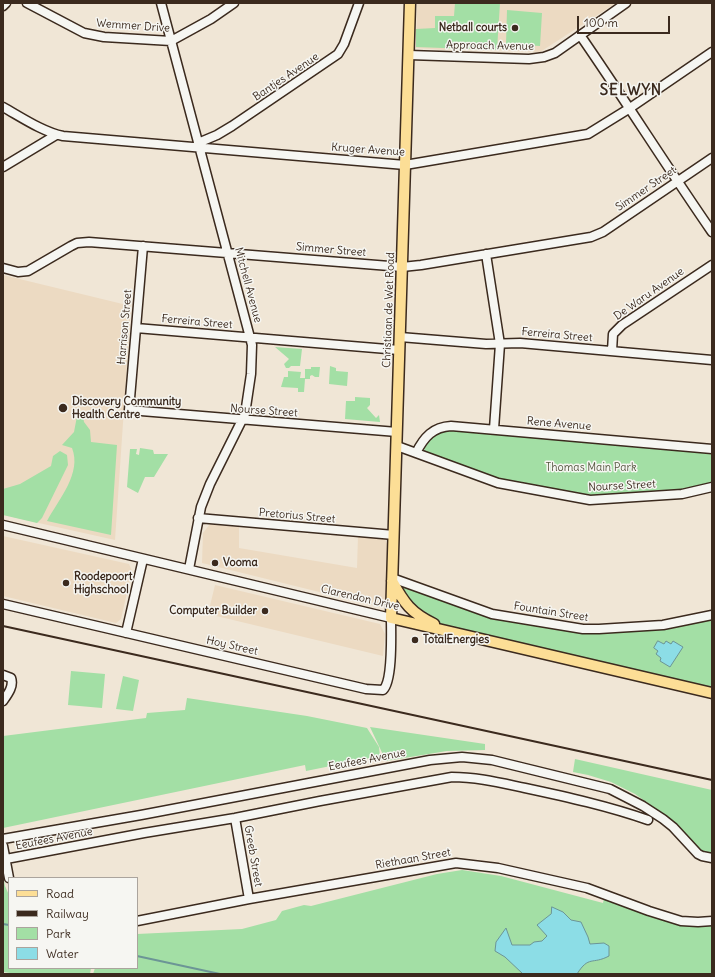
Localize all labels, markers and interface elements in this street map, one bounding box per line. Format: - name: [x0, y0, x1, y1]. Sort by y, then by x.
- scale bar: [579, 8, 672, 34]
- text: 100 m: [584, 15, 618, 30]
- street label: Wemmer Drive: [96, 17, 170, 35]
- place label: Netball courts: [439, 21, 507, 35]
- marker: Netball courts: [510, 23, 520, 33]
- street label: Approach Avenue: [446, 39, 534, 53]
- street label: Bantjes Avenue: [251, 50, 321, 104]
- district label: SELWYN: [600, 82, 662, 100]
- street label: Kruger Avenue: [331, 141, 405, 159]
- street label: Simmer Street: [613, 164, 679, 214]
- street label: Simmer Street: [295, 240, 367, 260]
- street label: Mitchell Avenue: [232, 246, 264, 324]
- street label: Christiaan de Wet Road: [380, 252, 398, 368]
- street label: De Waru Avenue: [611, 265, 687, 323]
- street label: Harrison Street: [115, 289, 135, 365]
- street label: Ferreira Street: [161, 312, 233, 332]
- street label: Ferreira Street: [521, 325, 593, 345]
- place label: Discovery Community Health Centre: [72, 395, 181, 421]
- marker: Discovery Community Health Centre: [57, 402, 69, 414]
- street label: Nourse Street: [230, 402, 298, 420]
- street label: Rene Avenue: [526, 415, 592, 433]
- park label: Thomas Main Park: [545, 461, 637, 475]
- street label: Nourse Street: [588, 478, 656, 494]
- street label: Pretorius Street: [258, 506, 336, 526]
- place label: Vooma: [223, 556, 258, 570]
- marker: Vooma: [210, 558, 220, 568]
- place label: Roodepoort Highschool: [74, 570, 132, 596]
- marker: Roodepoort Highschool: [61, 578, 71, 588]
- street label: Clarendon Drive: [319, 583, 401, 613]
- street label: Fountain Street: [513, 600, 589, 624]
- place label: Computer Builder: [169, 604, 257, 618]
- marker: Computer Builder: [260, 606, 270, 616]
- place label: TotalEnergies: [423, 633, 489, 647]
- street label: Hoy Street: [205, 634, 259, 658]
- marker: TotalEnergies: [410, 635, 420, 645]
- street label: Eeufees Avenue: [327, 746, 407, 774]
- street label: Greeb Street: [241, 824, 265, 888]
- street label: Eeufees Avenue: [14, 825, 94, 853]
- street label: Riethaan Street: [374, 846, 452, 872]
- legend: [8, 877, 138, 969]
- text: Road: [46, 886, 74, 901]
- text: Railway: [46, 906, 89, 921]
- text: Park: [46, 926, 71, 941]
- text: Water: [46, 946, 79, 961]

